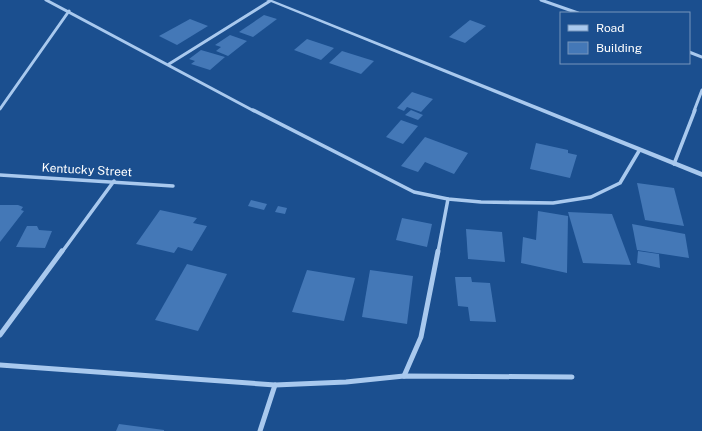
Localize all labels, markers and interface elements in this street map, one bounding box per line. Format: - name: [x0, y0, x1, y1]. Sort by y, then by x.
- legend: [560, 12, 690, 64]
- text: Road: [596, 21, 624, 35]
- text: Building: [596, 41, 642, 55]
- street label: Kentucky Street: [41, 161, 133, 179]

